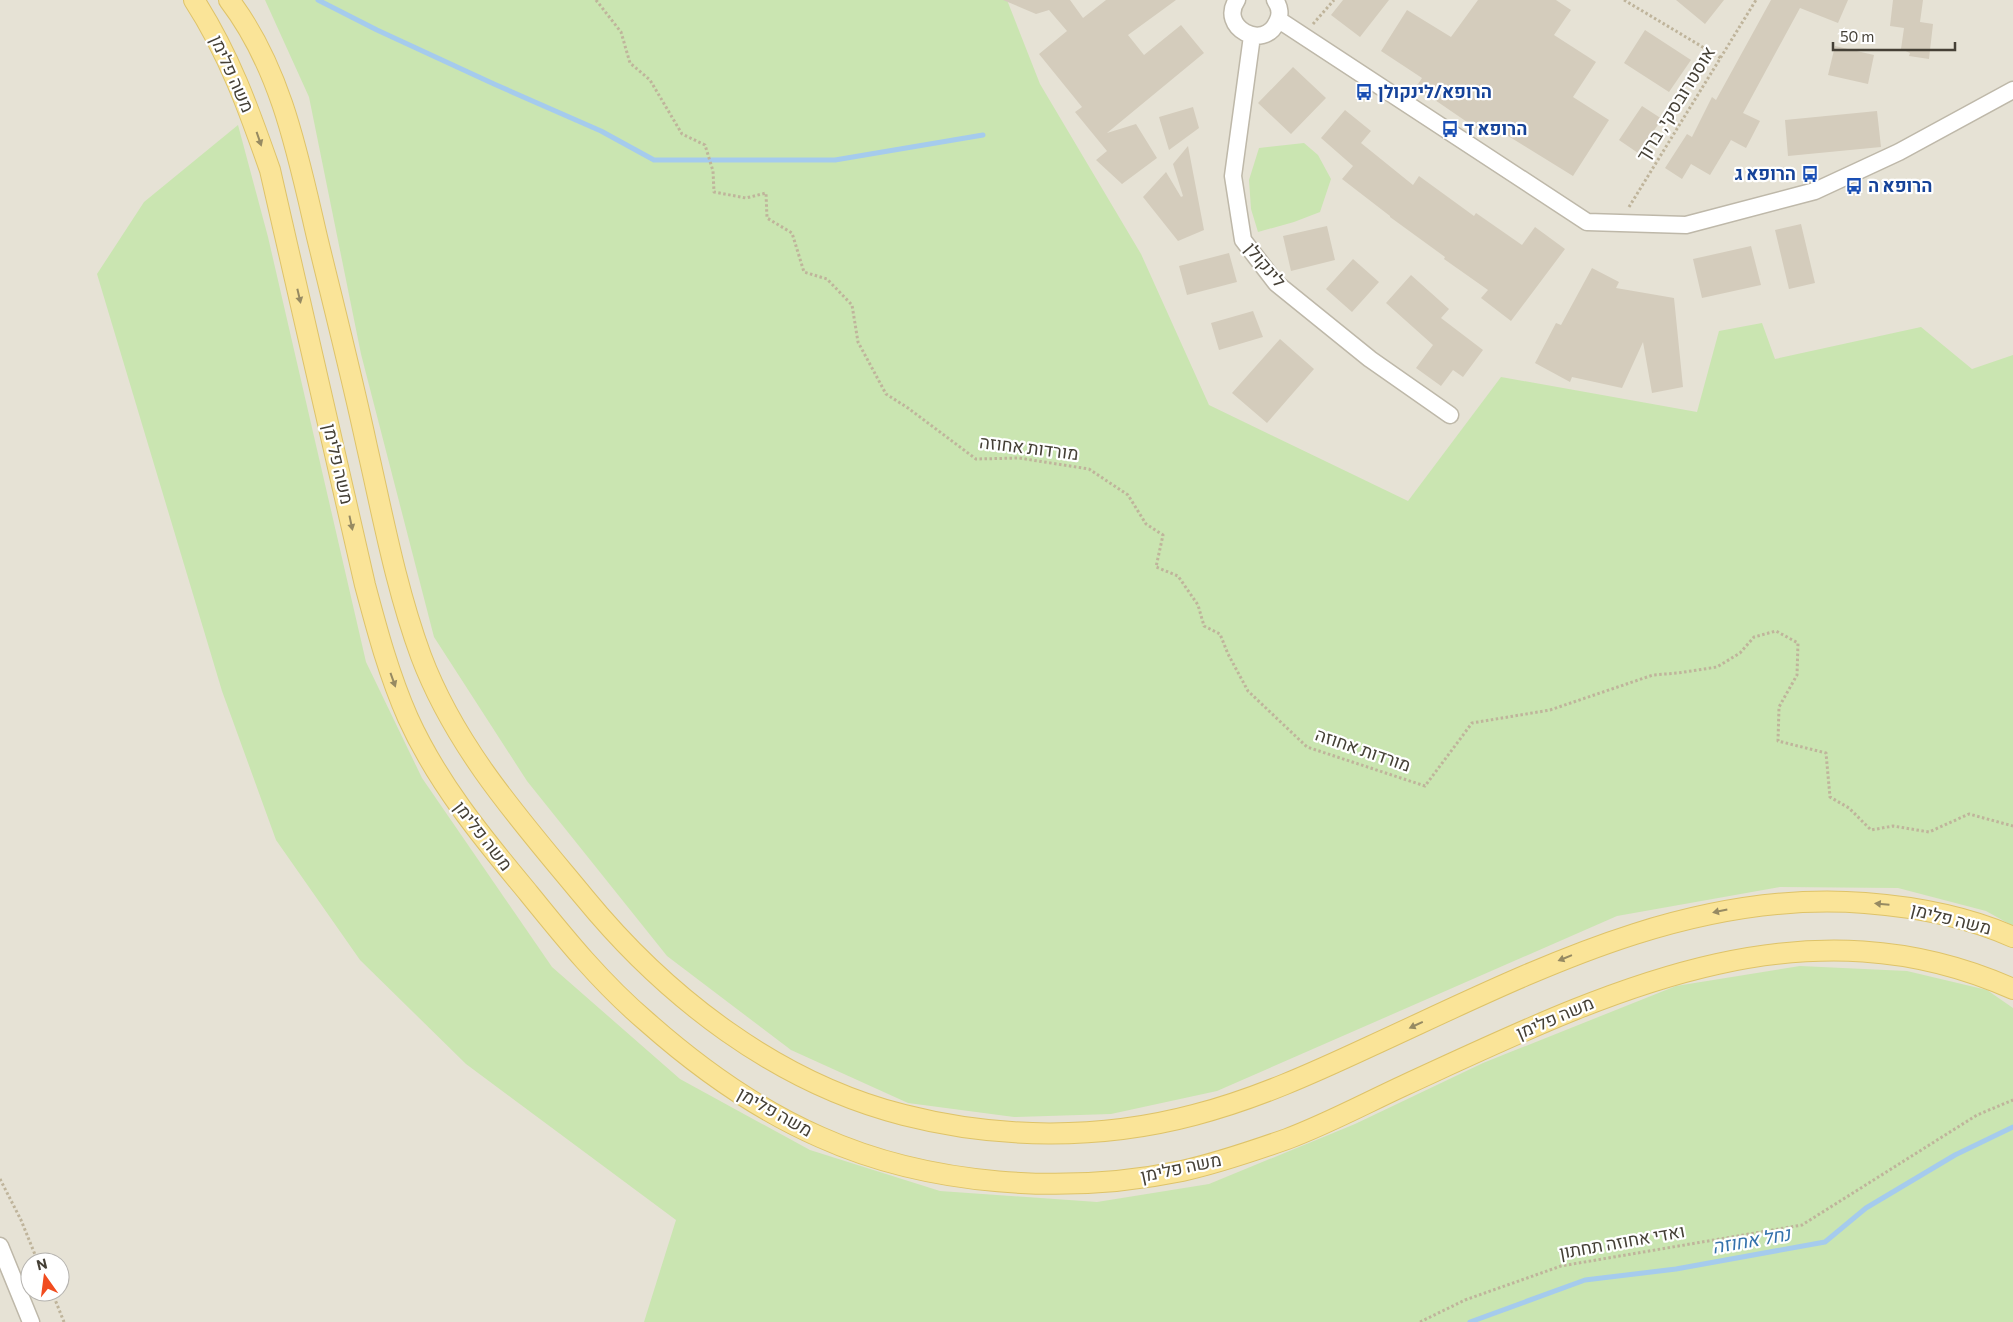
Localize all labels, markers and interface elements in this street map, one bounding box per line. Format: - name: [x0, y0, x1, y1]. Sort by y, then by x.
- scale bar: [1833, 20, 1956, 52]
- text: 50 m: [1840, 27, 1874, 45]
- street label: משה פלימן: [206, 32, 260, 116]
- street label: אוסטרובסקי, ברוך: [1631, 42, 1719, 165]
- place label: הרופא/לינקולן: [1378, 80, 1492, 102]
- bus stop icon: הרופא/לינקולן: [1354, 82, 1374, 102]
- place label: הרופא ד: [1464, 117, 1527, 139]
- bus stop icon: הרופא ד: [1440, 119, 1460, 139]
- one-way arrow: [255, 132, 263, 147]
- place label: הרופא ג: [1735, 162, 1796, 184]
- bus stop icon: הרופא ג: [1800, 164, 1820, 184]
- place label: הרופא ה: [1868, 174, 1932, 196]
- bus stop icon: הרופא ה: [1844, 176, 1864, 196]
- street label: לינקולן: [1241, 237, 1291, 291]
- one-way arrow: [295, 289, 303, 304]
- street label: משה פלימן: [319, 421, 359, 506]
- street label: מורדות אחוזה: [978, 430, 1080, 464]
- one-way arrow: [347, 515, 355, 530]
- one-way arrow: [390, 672, 397, 687]
- street label: מורדות אחוזה: [1313, 722, 1414, 776]
- street label: משה פלימן: [450, 796, 518, 875]
- street label: משה פלימן: [1909, 897, 1994, 939]
- one-way arrow: [1873, 900, 1889, 908]
- one-way arrow: [1712, 907, 1728, 915]
- one-way arrow: [1557, 955, 1572, 962]
- street label: משה פלימן: [1512, 991, 1597, 1043]
- one-way arrow: [1409, 1021, 1423, 1029]
- street label: משה פלימן: [734, 1082, 817, 1141]
- street label: משה פלימן: [1138, 1148, 1223, 1186]
- street label: ואדי אחוזה תחתון: [1557, 1219, 1686, 1263]
- water label: נחל אחוזה: [1710, 1221, 1793, 1258]
- north arrow: [20, 1252, 70, 1302]
- text: N: [35, 1254, 49, 1273]

